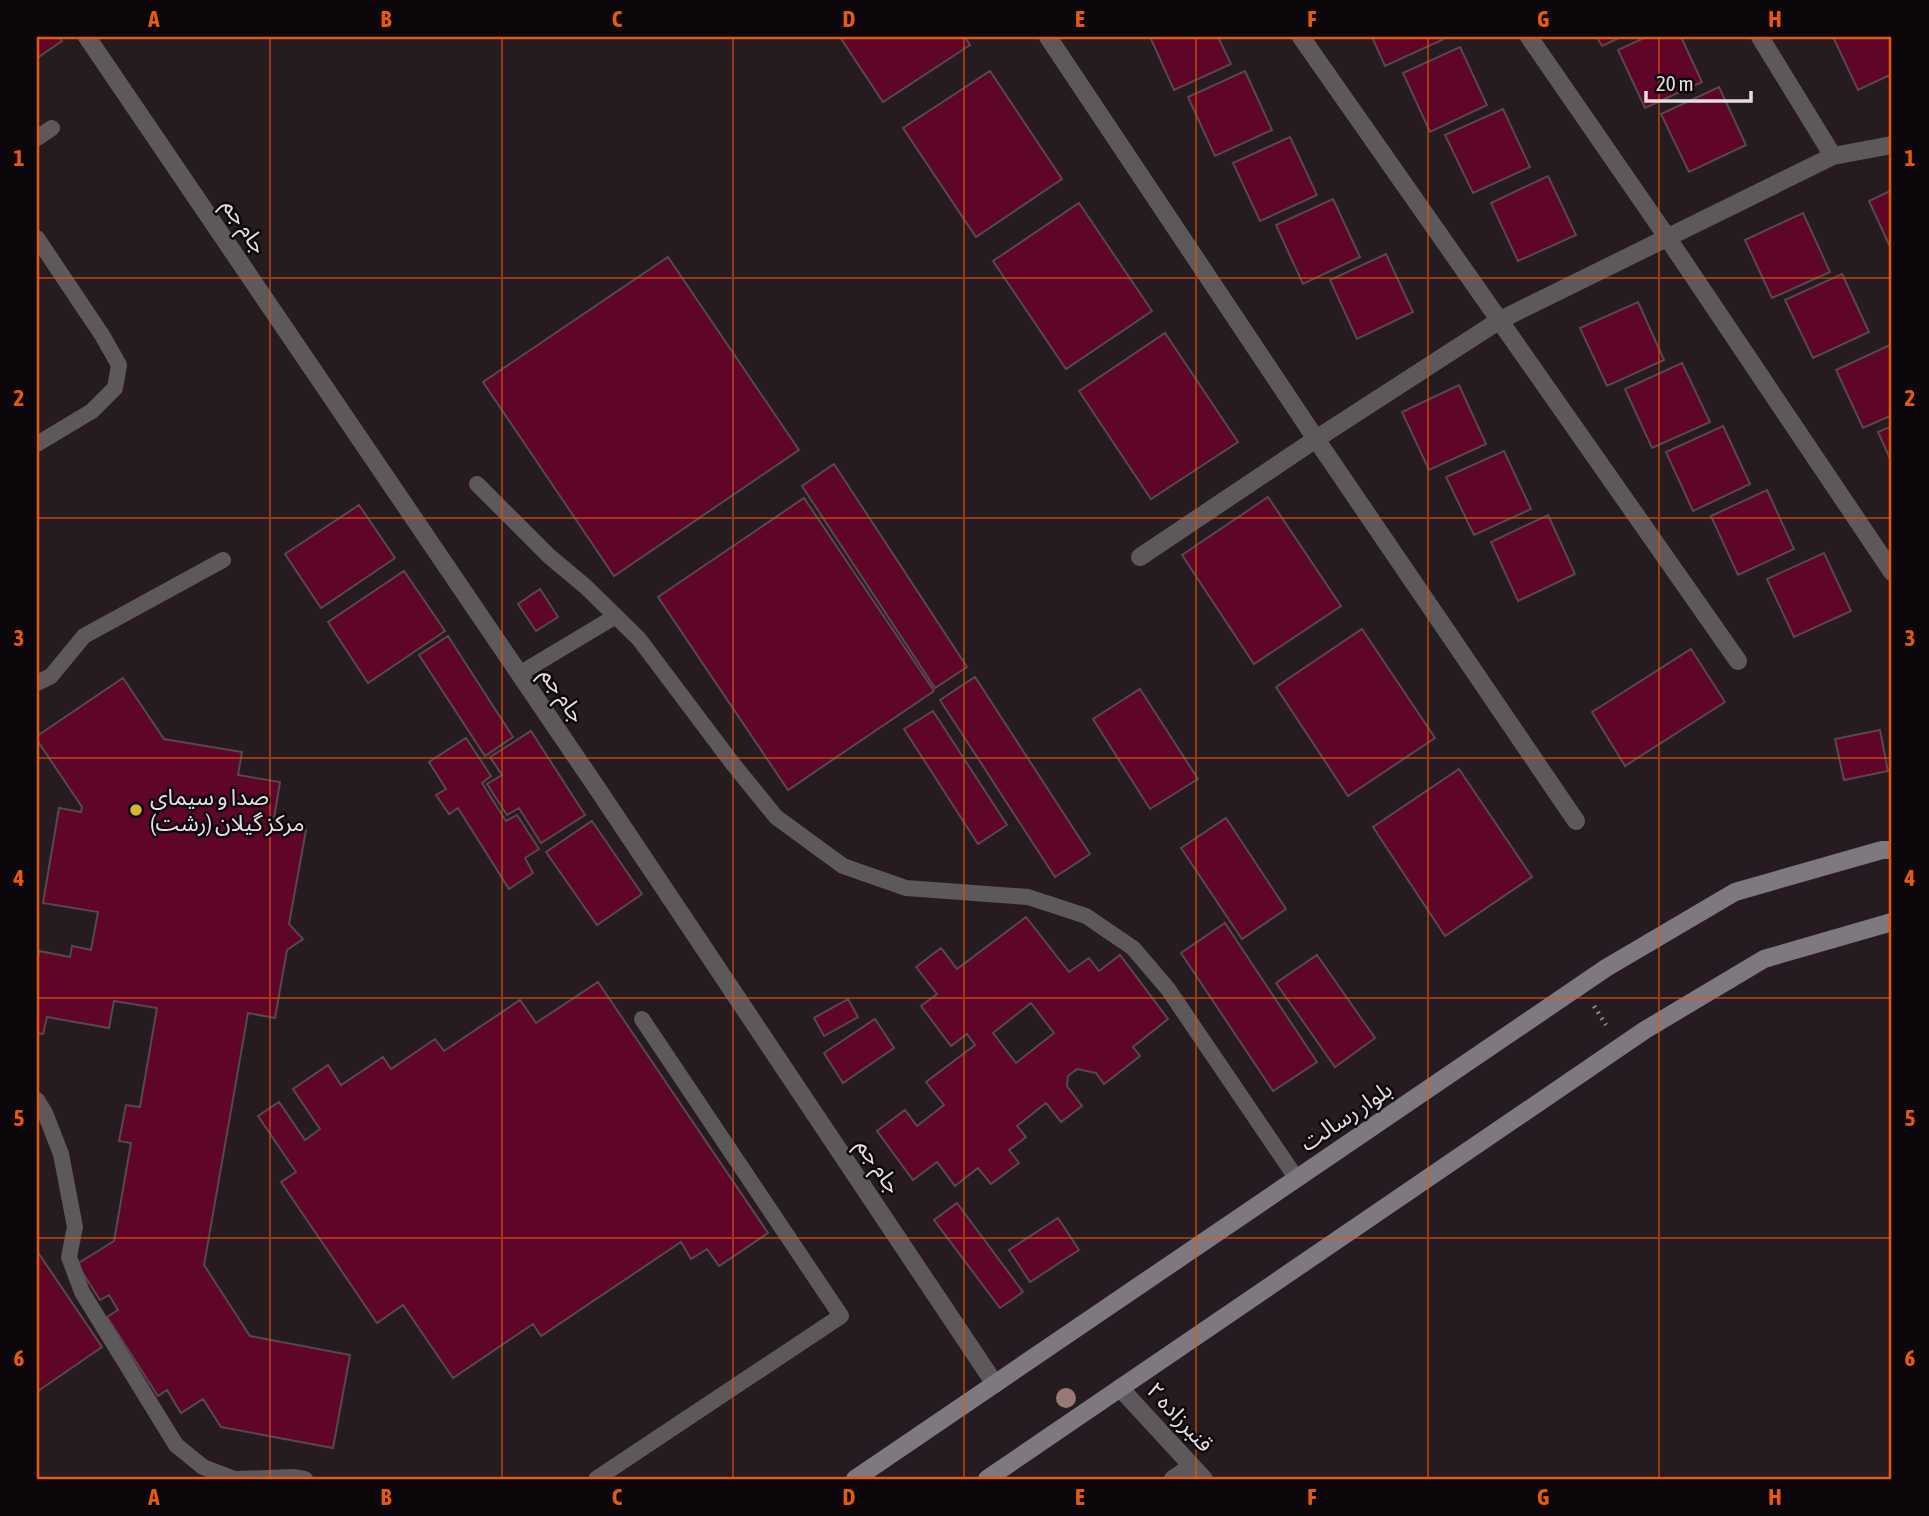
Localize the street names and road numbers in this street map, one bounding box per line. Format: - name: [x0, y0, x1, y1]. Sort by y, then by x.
- street label: جام جم: [213, 193, 273, 261]
- street label: جام جم: [531, 662, 591, 730]
- street label: بلوار رسالت: [1295, 1076, 1397, 1157]
- street label: جام جم: [847, 1133, 907, 1201]
- street label: قنبرزاده ۲: [1141, 1377, 1219, 1458]

